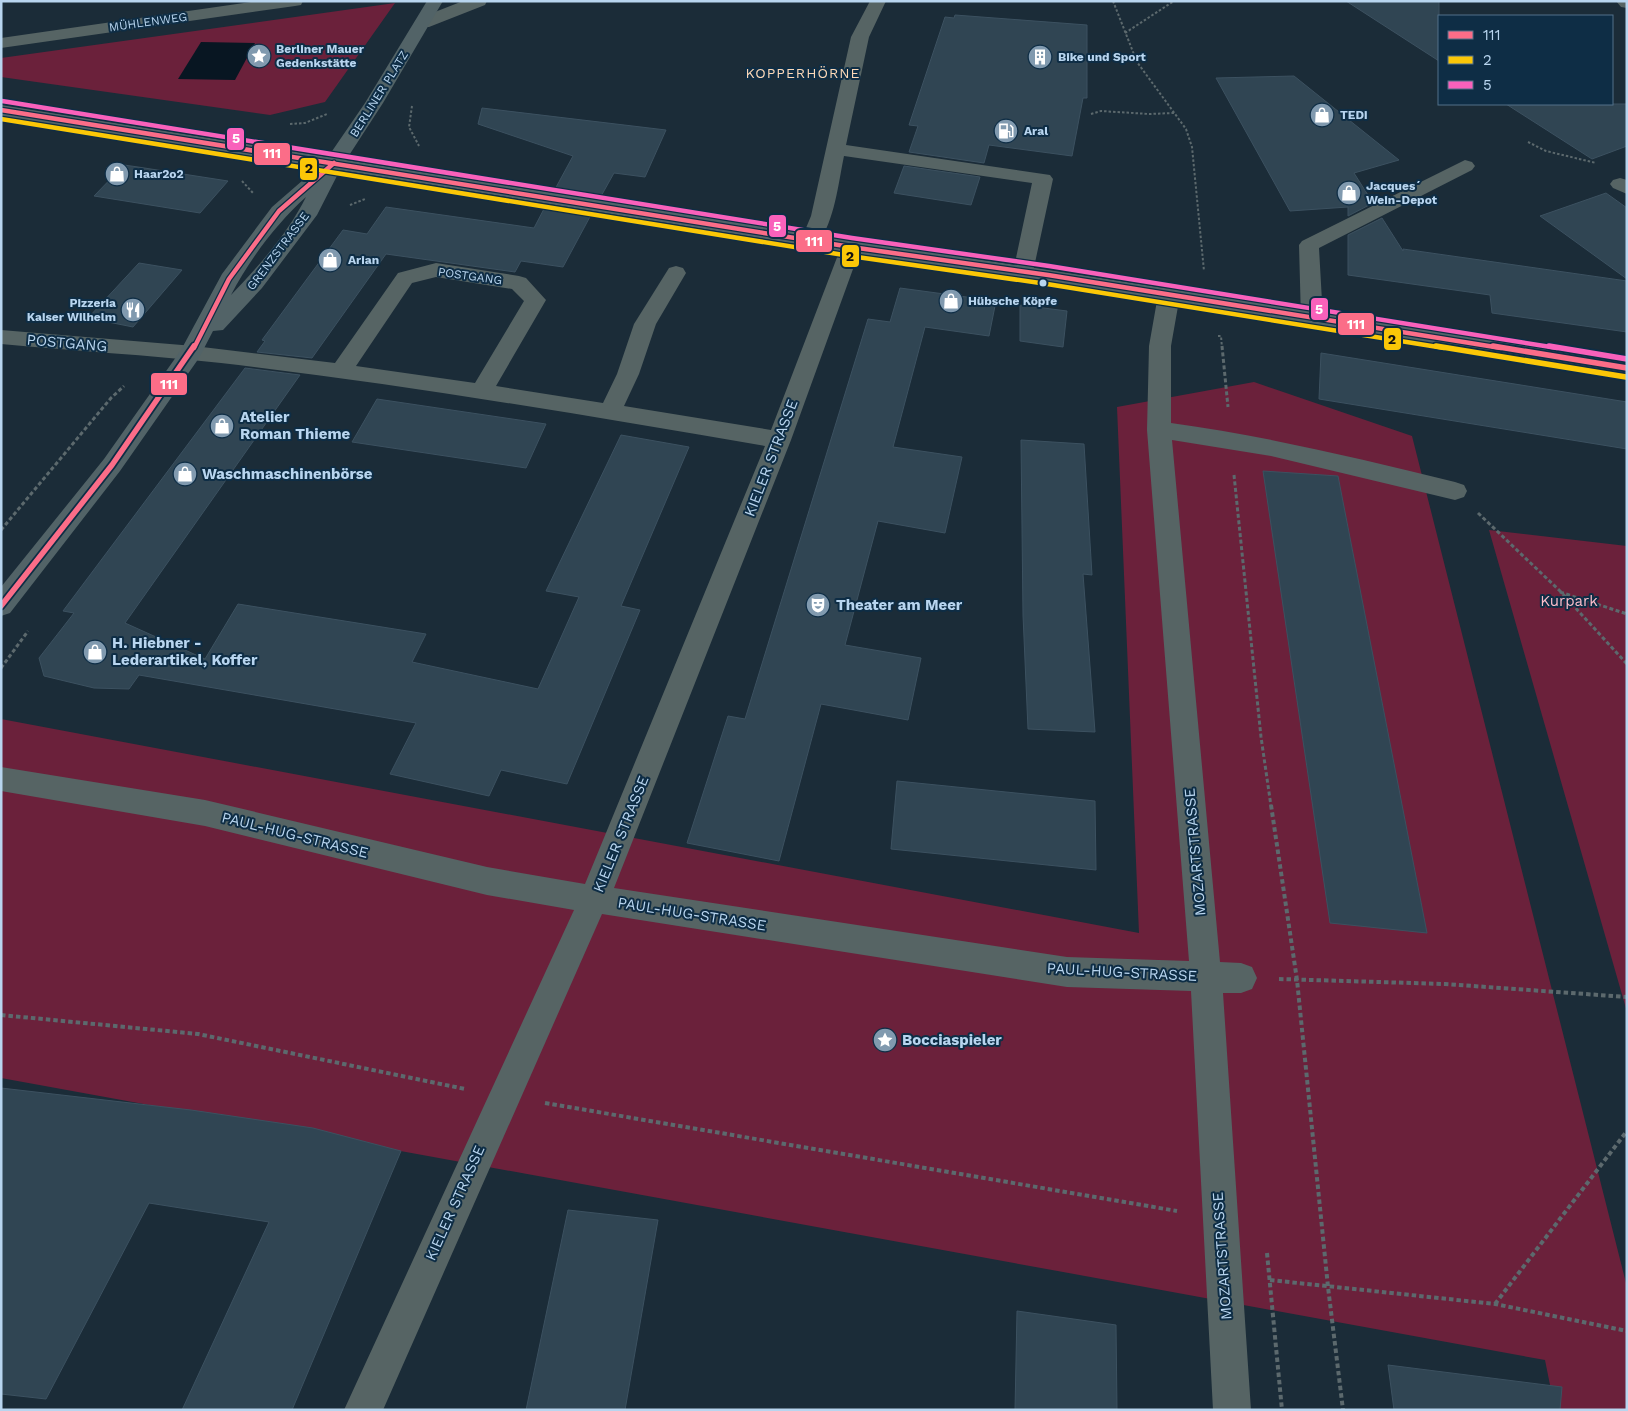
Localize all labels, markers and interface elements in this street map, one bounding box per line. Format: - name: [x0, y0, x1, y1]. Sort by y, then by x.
- street label: MÜHLENWEG: [108, 10, 188, 34]
- legend: [1438, 15, 1613, 105]
- text: 111: [1483, 26, 1501, 44]
- place label: Berliner Mauer Gedenkstätte: [276, 42, 365, 70]
- place icon: Berliner Mauer Gedenkstätte: [246, 43, 272, 69]
- building icon: Bike und Sport: [1027, 44, 1053, 70]
- street label: BERLINER PLATZ: [347, 48, 411, 140]
- place label: Bike und Sport: [1058, 50, 1146, 64]
- text: 2: [1483, 51, 1492, 69]
- district label: KOPPERHÖRNE: [746, 65, 860, 81]
- text: 5: [1483, 76, 1492, 94]
- shop icon: TEDi: [1309, 102, 1335, 128]
- place label: TEDi: [1340, 108, 1368, 122]
- fuel station icon: Aral: [993, 118, 1019, 144]
- place label: Aral: [1024, 124, 1048, 138]
- line badge: 5: [226, 127, 245, 151]
- text: 5: [232, 130, 240, 146]
- line badge: 111: [253, 142, 291, 166]
- text: 111: [263, 145, 281, 161]
- line badge: 2: [299, 157, 318, 181]
- text: 2: [305, 160, 313, 176]
- shop icon: Haar2o2: [104, 161, 130, 187]
- place label: Haar2o2: [134, 167, 184, 181]
- place label: Jacques´ Wein-Depot: [1366, 179, 1438, 207]
- shop icon: Jacques´ Wein-Depot: [1336, 180, 1362, 206]
- street label: GRENZSTRASSE: [244, 209, 312, 293]
- line badge: 5: [768, 214, 787, 238]
- text: 5: [773, 218, 781, 234]
- line badge: 111: [795, 229, 833, 253]
- text: 111: [805, 233, 823, 249]
- line badge: 2: [841, 244, 860, 268]
- shop icon: Arian: [317, 247, 343, 273]
- text: 2: [846, 248, 854, 264]
- place label: Arian: [348, 253, 379, 267]
- street label: POSTGANG: [437, 265, 503, 287]
- unlabelled marker: [1038, 278, 1048, 288]
- shop icon: Hübsche Köpfe: [938, 288, 964, 314]
- place label: Hübsche Köpfe: [968, 294, 1057, 308]
- place label: Pizzeria Kaiser Wilhelm: [27, 296, 116, 324]
- restaurant icon: Pizzeria Kaiser Wilhelm: [120, 297, 146, 323]
- line badge: 5: [1310, 297, 1329, 321]
- text: 5: [1315, 301, 1323, 317]
- line badge: 111: [1337, 312, 1375, 336]
- text: 111: [1347, 316, 1365, 332]
- line badge: 2: [1383, 327, 1402, 351]
- street label: POSTGANG: [26, 331, 108, 355]
- text: 2: [1388, 331, 1396, 347]
- line badge: 111: [150, 372, 188, 396]
- text: 111: [160, 376, 178, 392]
- street label: KIELER STRASSE: [740, 397, 802, 519]
- place label: Atelier Roman Thieme: [240, 408, 350, 443]
- shop icon: Atelier Roman Thieme: [209, 413, 235, 439]
- shop icon: Waschmaschinenbörse: [172, 461, 198, 487]
- place label: Waschmaschinenbörse: [202, 465, 373, 483]
- theatre icon: Theater am Meer: [805, 592, 831, 618]
- park label: Kurpark: [1540, 592, 1598, 610]
- place label: Theater am Meer: [836, 596, 963, 614]
- place label: H. Hiebner - Lederartikel, Koffer: [112, 634, 258, 669]
- shop icon: H. Hiebner - Lederartikel, Koffer: [82, 639, 108, 665]
- street label: KIELER STRASSE: [589, 773, 653, 895]
- street label: MOZARTSTRASSE: [1180, 787, 1210, 917]
- street label: PAUL-HUG-STRASSE: [220, 808, 370, 862]
- street label: PAUL-HUG-STRASSE: [616, 893, 768, 935]
- street label: PAUL-HUG-STRASSE: [1046, 959, 1198, 985]
- place icon: Bocciaspieler: [872, 1027, 898, 1053]
- place label: Bocciaspieler: [902, 1031, 1002, 1049]
- street label: KIELER STRASSE: [422, 1143, 488, 1263]
- street label: MOZARTSTRASSE: [1209, 1191, 1235, 1321]

